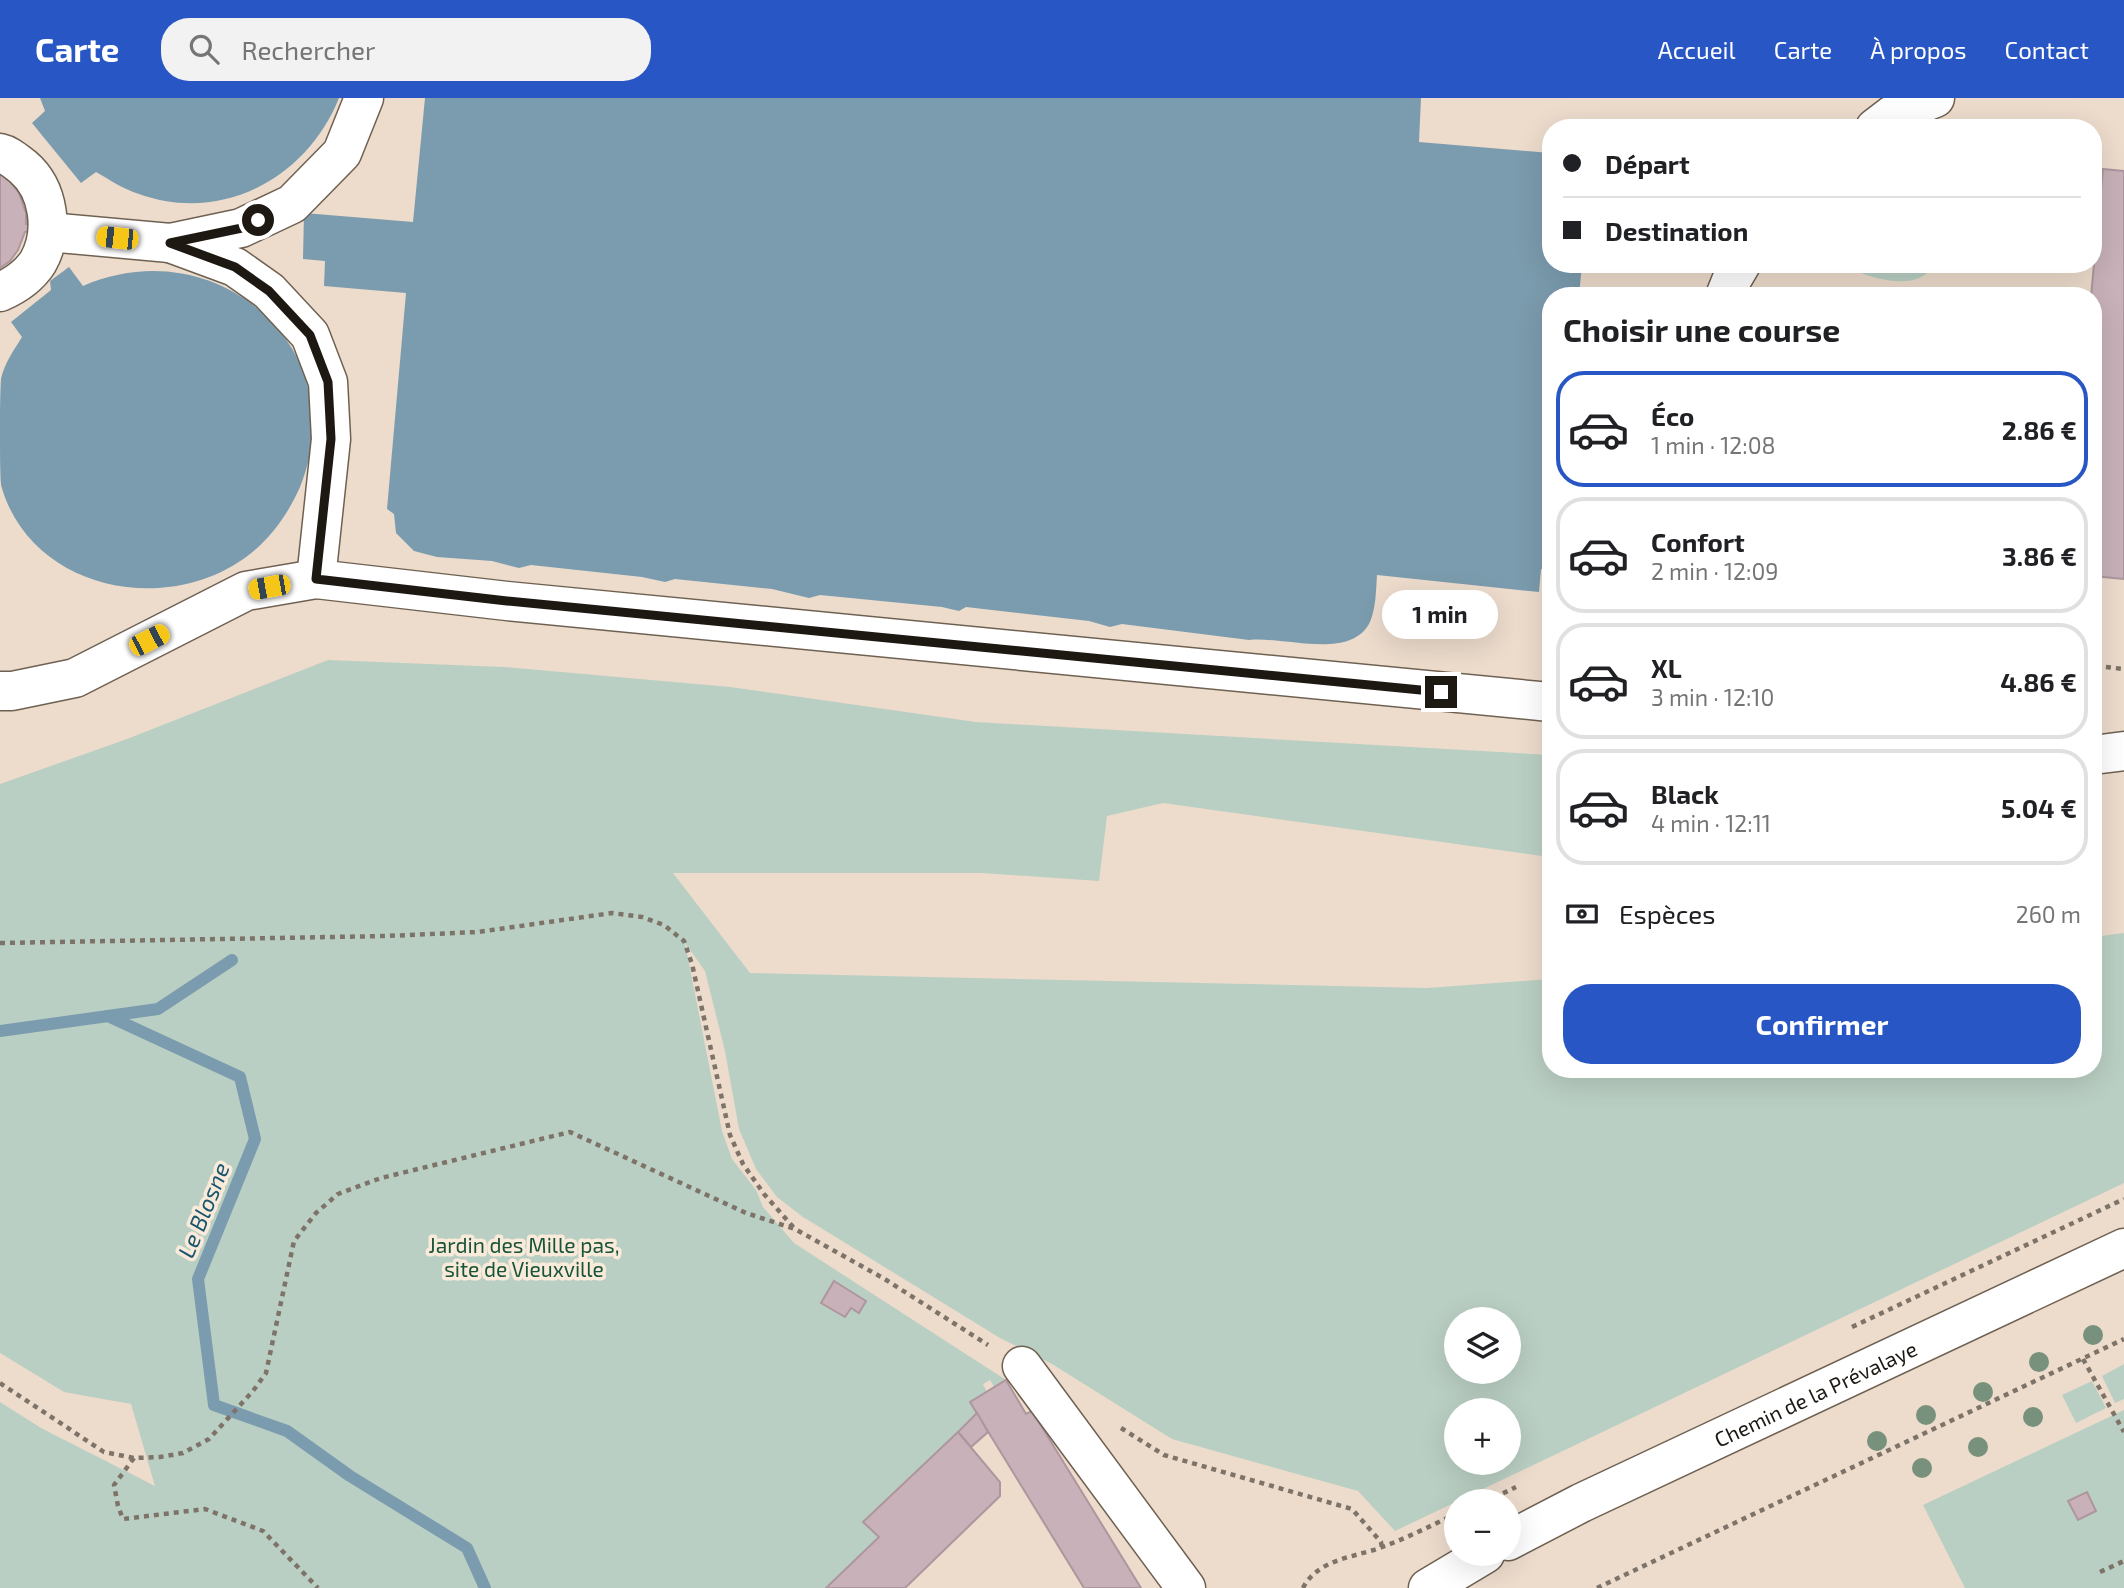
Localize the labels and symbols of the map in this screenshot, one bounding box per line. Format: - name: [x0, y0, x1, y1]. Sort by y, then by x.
- route start: [242, 204, 274, 236]
- car: [96, 225, 139, 251]
- car: [247, 573, 292, 601]
- callout: 1 min: [1383, 590, 1499, 640]
- car: [126, 621, 173, 659]
- route end: [1425, 676, 1457, 708]
- water label: Le Blosne: [171, 1158, 235, 1262]
- park label: Jardin des Mille pas, site de Vieuxville: [429, 1232, 619, 1281]
- street label: Chemin de la Prévalaye: [1710, 1335, 1920, 1451]

